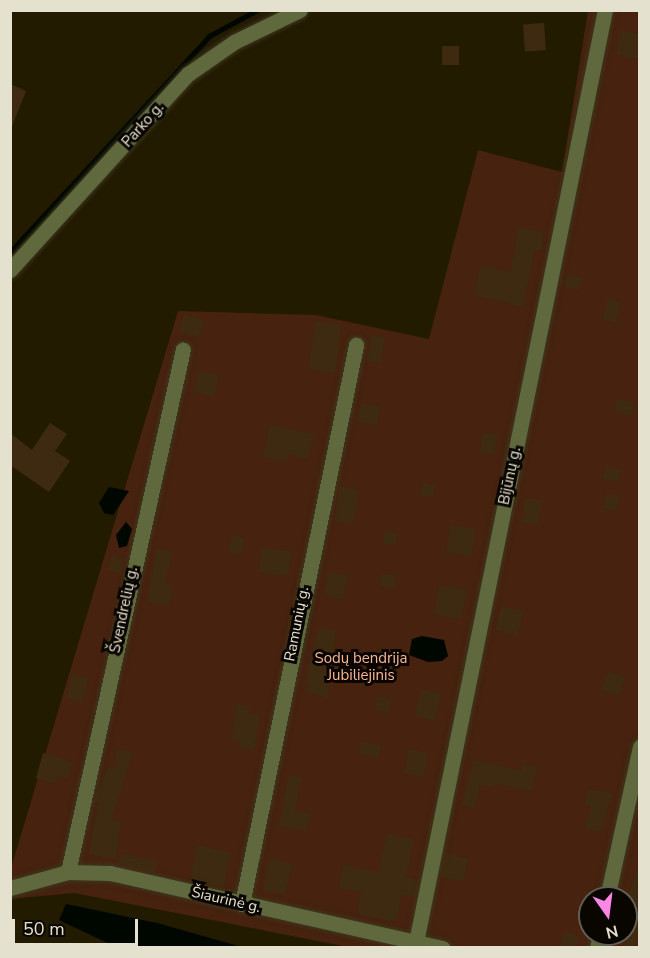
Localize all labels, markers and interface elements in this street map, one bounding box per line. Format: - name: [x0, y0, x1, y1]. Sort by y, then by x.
- street label: Parko g.: [118, 99, 168, 151]
- street label: Bijūnų g.: [495, 445, 525, 507]
- street label: Švendrelių g.: [106, 565, 142, 655]
- street label: Ramunių g.: [281, 585, 313, 663]
- park label: Sodų bendrija Jubiliejinis: [315, 649, 407, 684]
- street label: Šiaurinė g.: [190, 883, 262, 917]
- north arrow: [578, 886, 638, 946]
- scale bar: [15, 907, 141, 945]
- text: 50 m: [23, 917, 65, 941]
- text: N: [603, 919, 620, 944]

